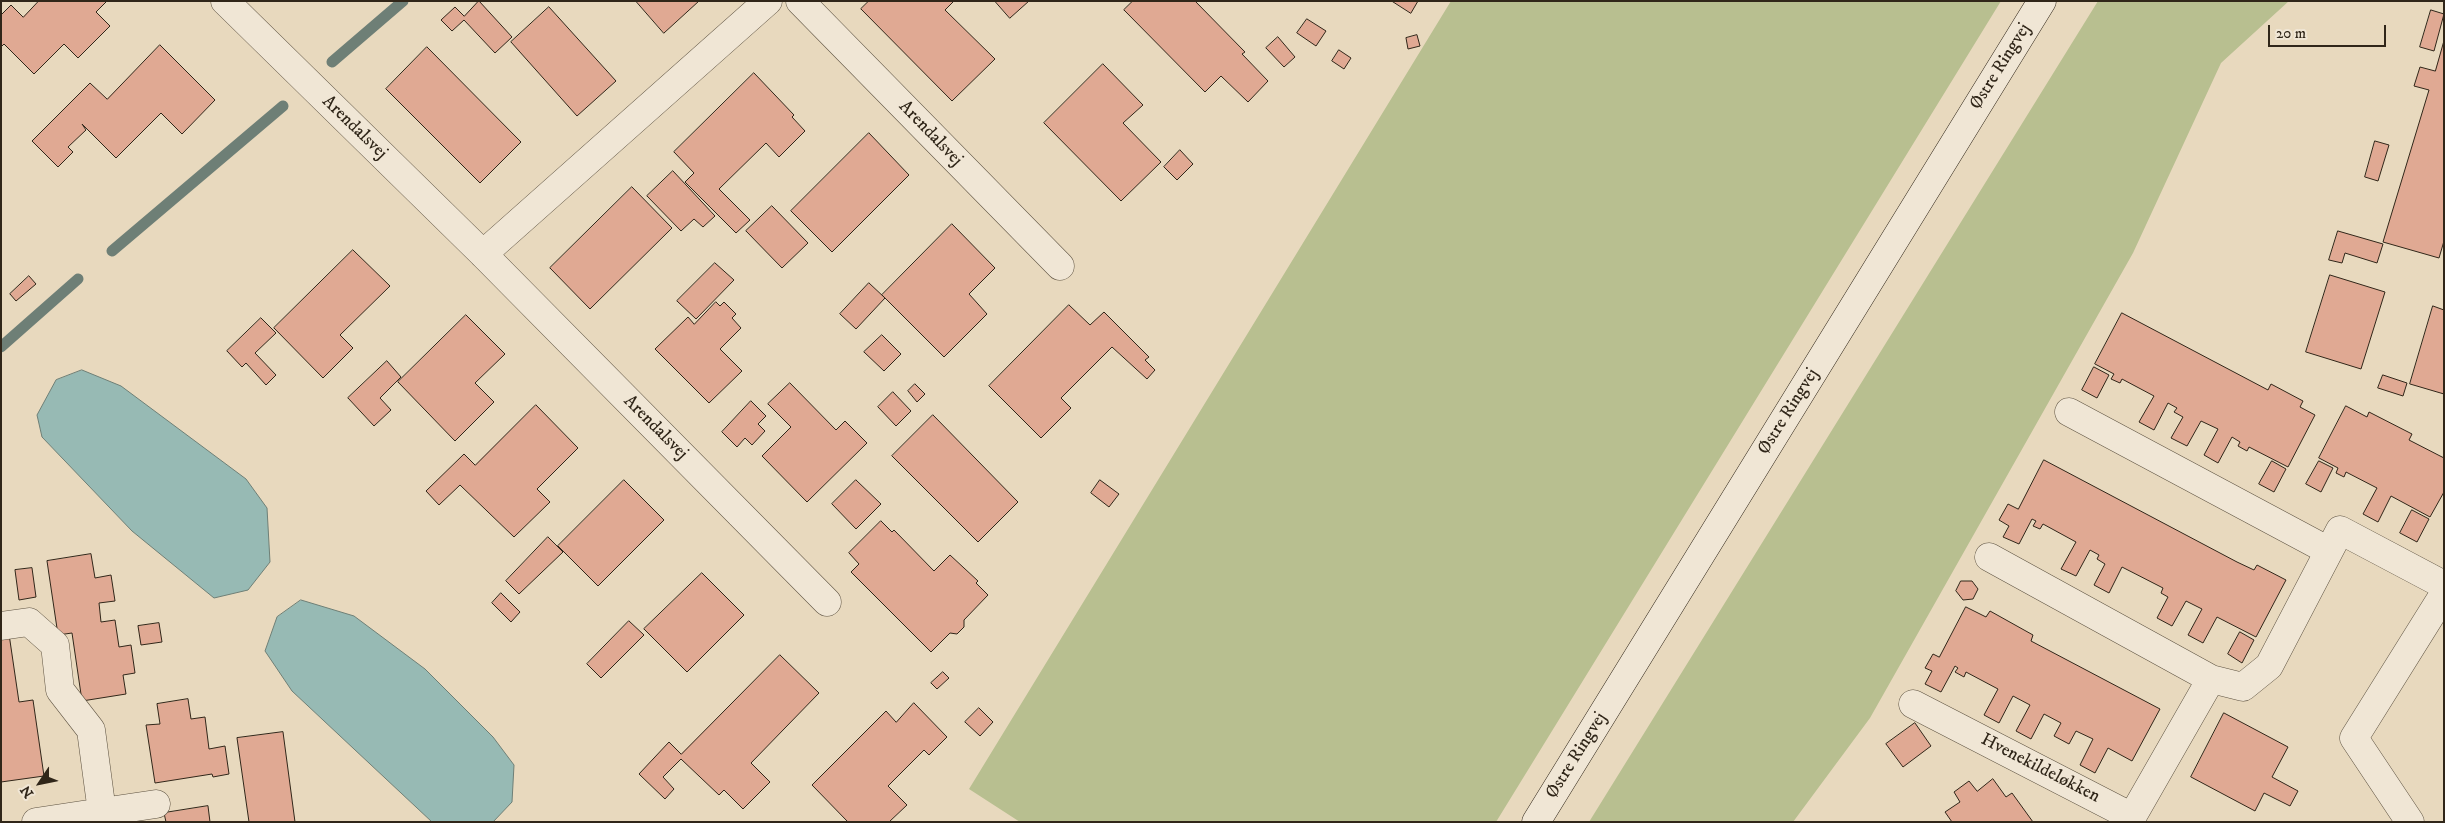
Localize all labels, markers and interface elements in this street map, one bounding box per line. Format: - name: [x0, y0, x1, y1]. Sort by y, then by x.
- scale bar: [2270, 15, 2388, 47]
- street label: Østre Ringvej: [1966, 20, 2036, 114]
- text: 20 m: [2276, 24, 2306, 43]
- street label: Arendalsvej: [317, 92, 391, 164]
- street label: Arendalsvej: [894, 97, 966, 171]
- street label: Østre Ringvej: [1754, 365, 1824, 459]
- street label: Arendalsvej: [618, 391, 692, 465]
- street label: Østre Ringvej: [1542, 709, 1612, 803]
- street label: Hvenekildeløkken: [1977, 730, 2103, 808]
- north arrow: [15, 758, 65, 808]
- text: N: [17, 782, 38, 801]

